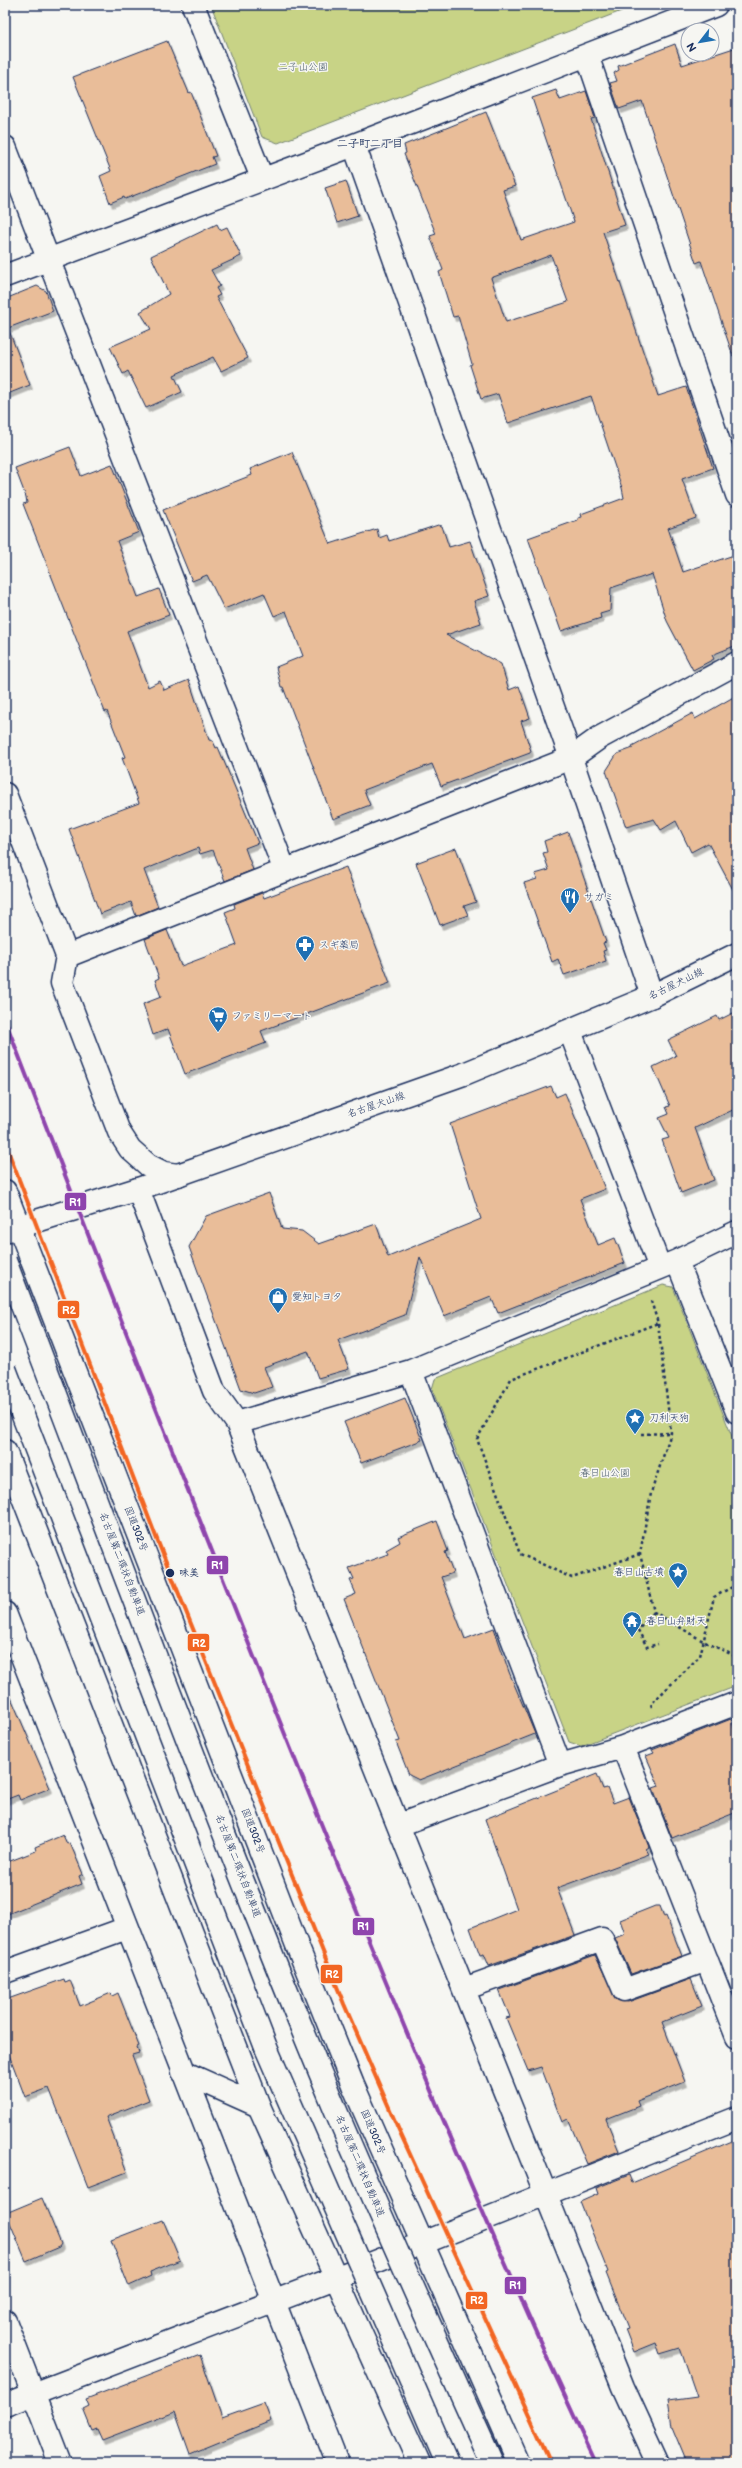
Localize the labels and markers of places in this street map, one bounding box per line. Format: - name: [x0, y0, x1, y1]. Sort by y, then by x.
- restaurant icon: サガミ: [559, 886, 581, 914]
- place label: サガミ: [584, 891, 614, 903]
- pharmacy icon: スギ薬局: [294, 934, 316, 962]
- place label: スギ薬局: [319, 939, 359, 951]
- supermarket icon: ファミリーマート: [207, 1005, 229, 1033]
- place label: ファミリーマート: [232, 1010, 312, 1022]
- shop icon: 愛知トヨタ: [267, 1286, 289, 1314]
- place label: 愛知トヨタ: [292, 1291, 342, 1303]
- place icon: 刀利天狗: [624, 1407, 646, 1435]
- place label: 刀利天狗: [649, 1412, 689, 1424]
- place icon: 春日山古墳: [667, 1561, 689, 1589]
- place label: 春日山古墳: [614, 1566, 664, 1578]
- marker: 味美: [164, 1567, 176, 1579]
- place label: 味美: [179, 1567, 199, 1579]
- temple icon: 春日山弁財天: [621, 1610, 643, 1638]
- place label: 春日山弁財天: [646, 1615, 706, 1627]

